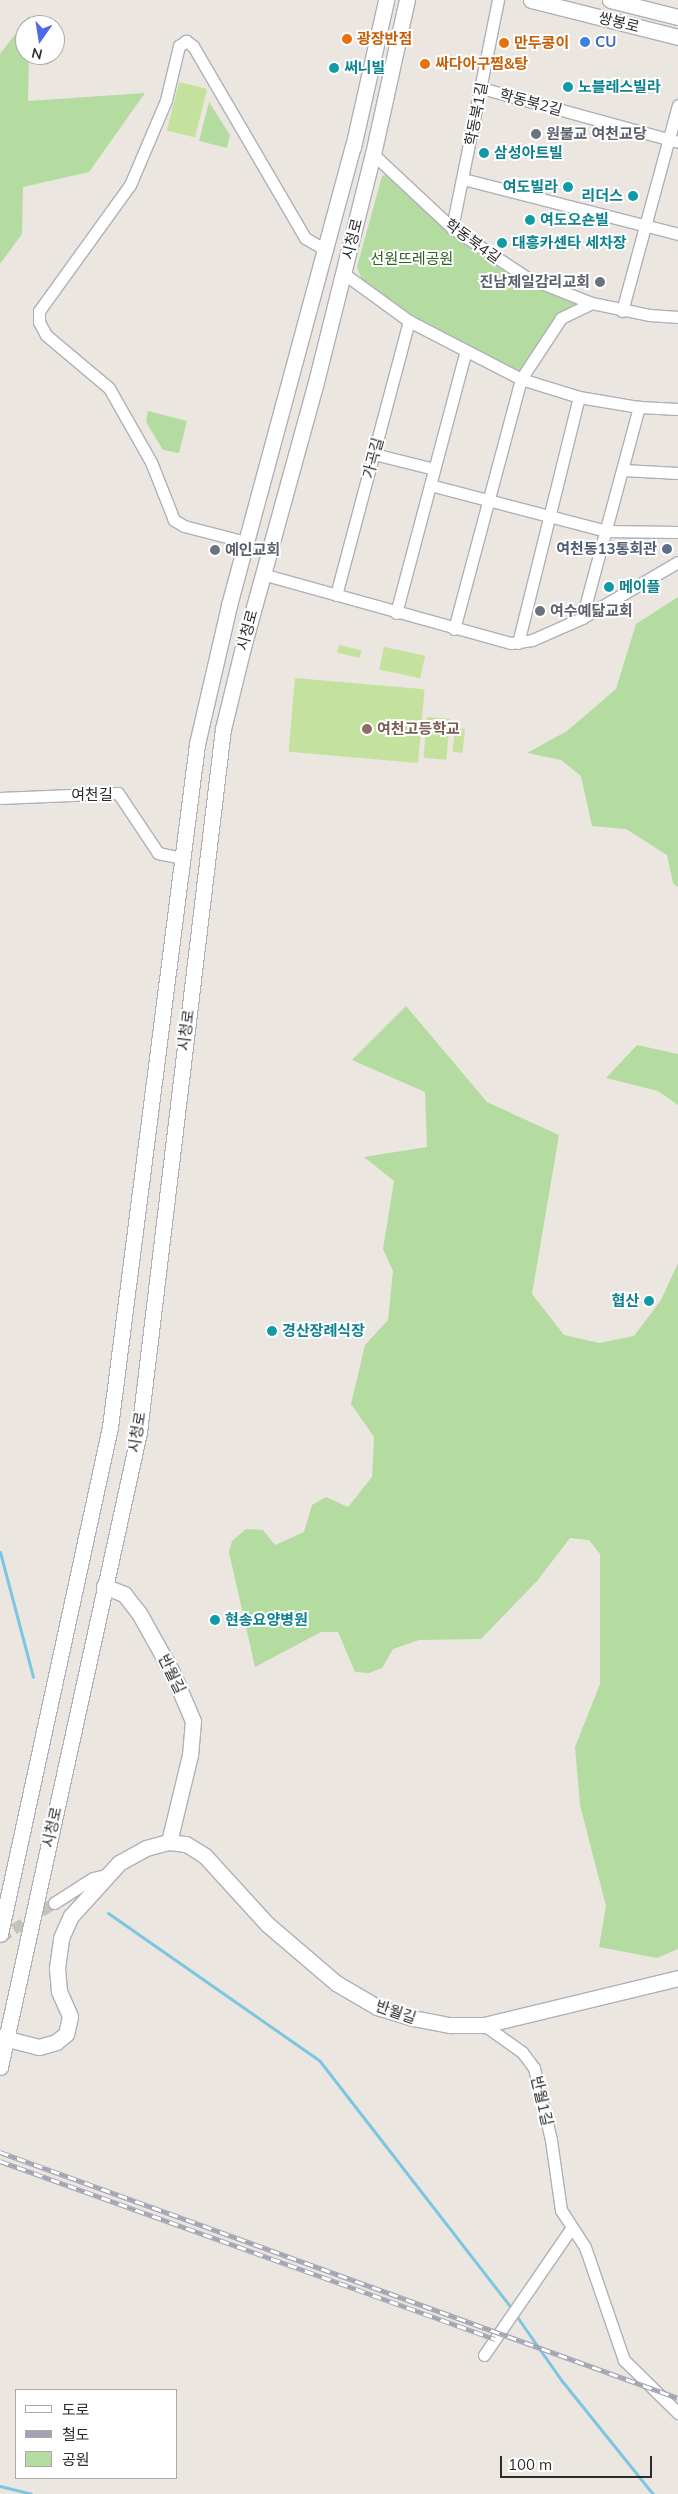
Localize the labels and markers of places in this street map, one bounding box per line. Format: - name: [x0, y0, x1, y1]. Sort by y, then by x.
- place label: 광장반점: [357, 30, 412, 48]
- marker: 광장반점: [341, 33, 353, 45]
- place label: CU: [595, 33, 616, 51]
- place label: 만두콩이: [514, 34, 569, 52]
- marker: CU: [579, 36, 591, 48]
- marker: 만두콩이: [498, 37, 510, 49]
- place label: 싸다아구찜&탕: [435, 55, 528, 73]
- marker: 싸다아구찜&탕: [419, 58, 431, 70]
- place label: 써니빌: [344, 59, 385, 77]
- marker: 써니빌: [328, 62, 340, 74]
- place label: 노블레스빌라: [578, 78, 661, 96]
- marker: 노블레스빌라: [562, 81, 574, 93]
- place label: 원불교 여천교당: [546, 125, 647, 143]
- marker: 원불교 여천교당: [530, 128, 542, 140]
- place label: 삼성아트빌: [494, 144, 563, 162]
- marker: 삼성아트빌: [478, 147, 490, 159]
- place label: 여도빌라: [503, 178, 558, 196]
- marker: 여도빌라: [562, 181, 574, 193]
- place label: 리더스: [582, 187, 623, 205]
- marker: 리더스: [627, 190, 639, 202]
- place label: 여도오숀빌: [540, 211, 609, 229]
- marker: 여도오숀빌: [524, 214, 536, 226]
- place label: 대흥카센타 세차장: [512, 234, 627, 252]
- marker: 대흥카센타 세차장: [496, 237, 508, 249]
- place label: 진남제일감리교회: [480, 273, 590, 291]
- marker: 진남제일감리교회: [594, 276, 606, 288]
- place label: 여천동13통회관: [556, 540, 657, 558]
- place label: 예인교회: [225, 541, 280, 559]
- marker: 여천동13통회관: [661, 543, 673, 555]
- marker: 예인교회: [209, 544, 221, 556]
- place label: 메이플: [619, 578, 660, 596]
- marker: 메이플: [603, 581, 615, 593]
- place label: 여수예닮교회: [550, 602, 633, 620]
- marker: 여수예닮교회: [534, 605, 546, 617]
- place label: 여천고등학교: [377, 720, 460, 738]
- marker: 여천고등학교: [361, 723, 373, 735]
- place label: 협산: [611, 1292, 639, 1310]
- marker: 협산: [643, 1295, 655, 1307]
- place label: 경산장례식장: [282, 1322, 365, 1340]
- marker: 경산장례식장: [266, 1325, 278, 1337]
- place label: 현송요양병원: [225, 1611, 308, 1629]
- marker: 현송요양병원: [209, 1614, 221, 1626]

